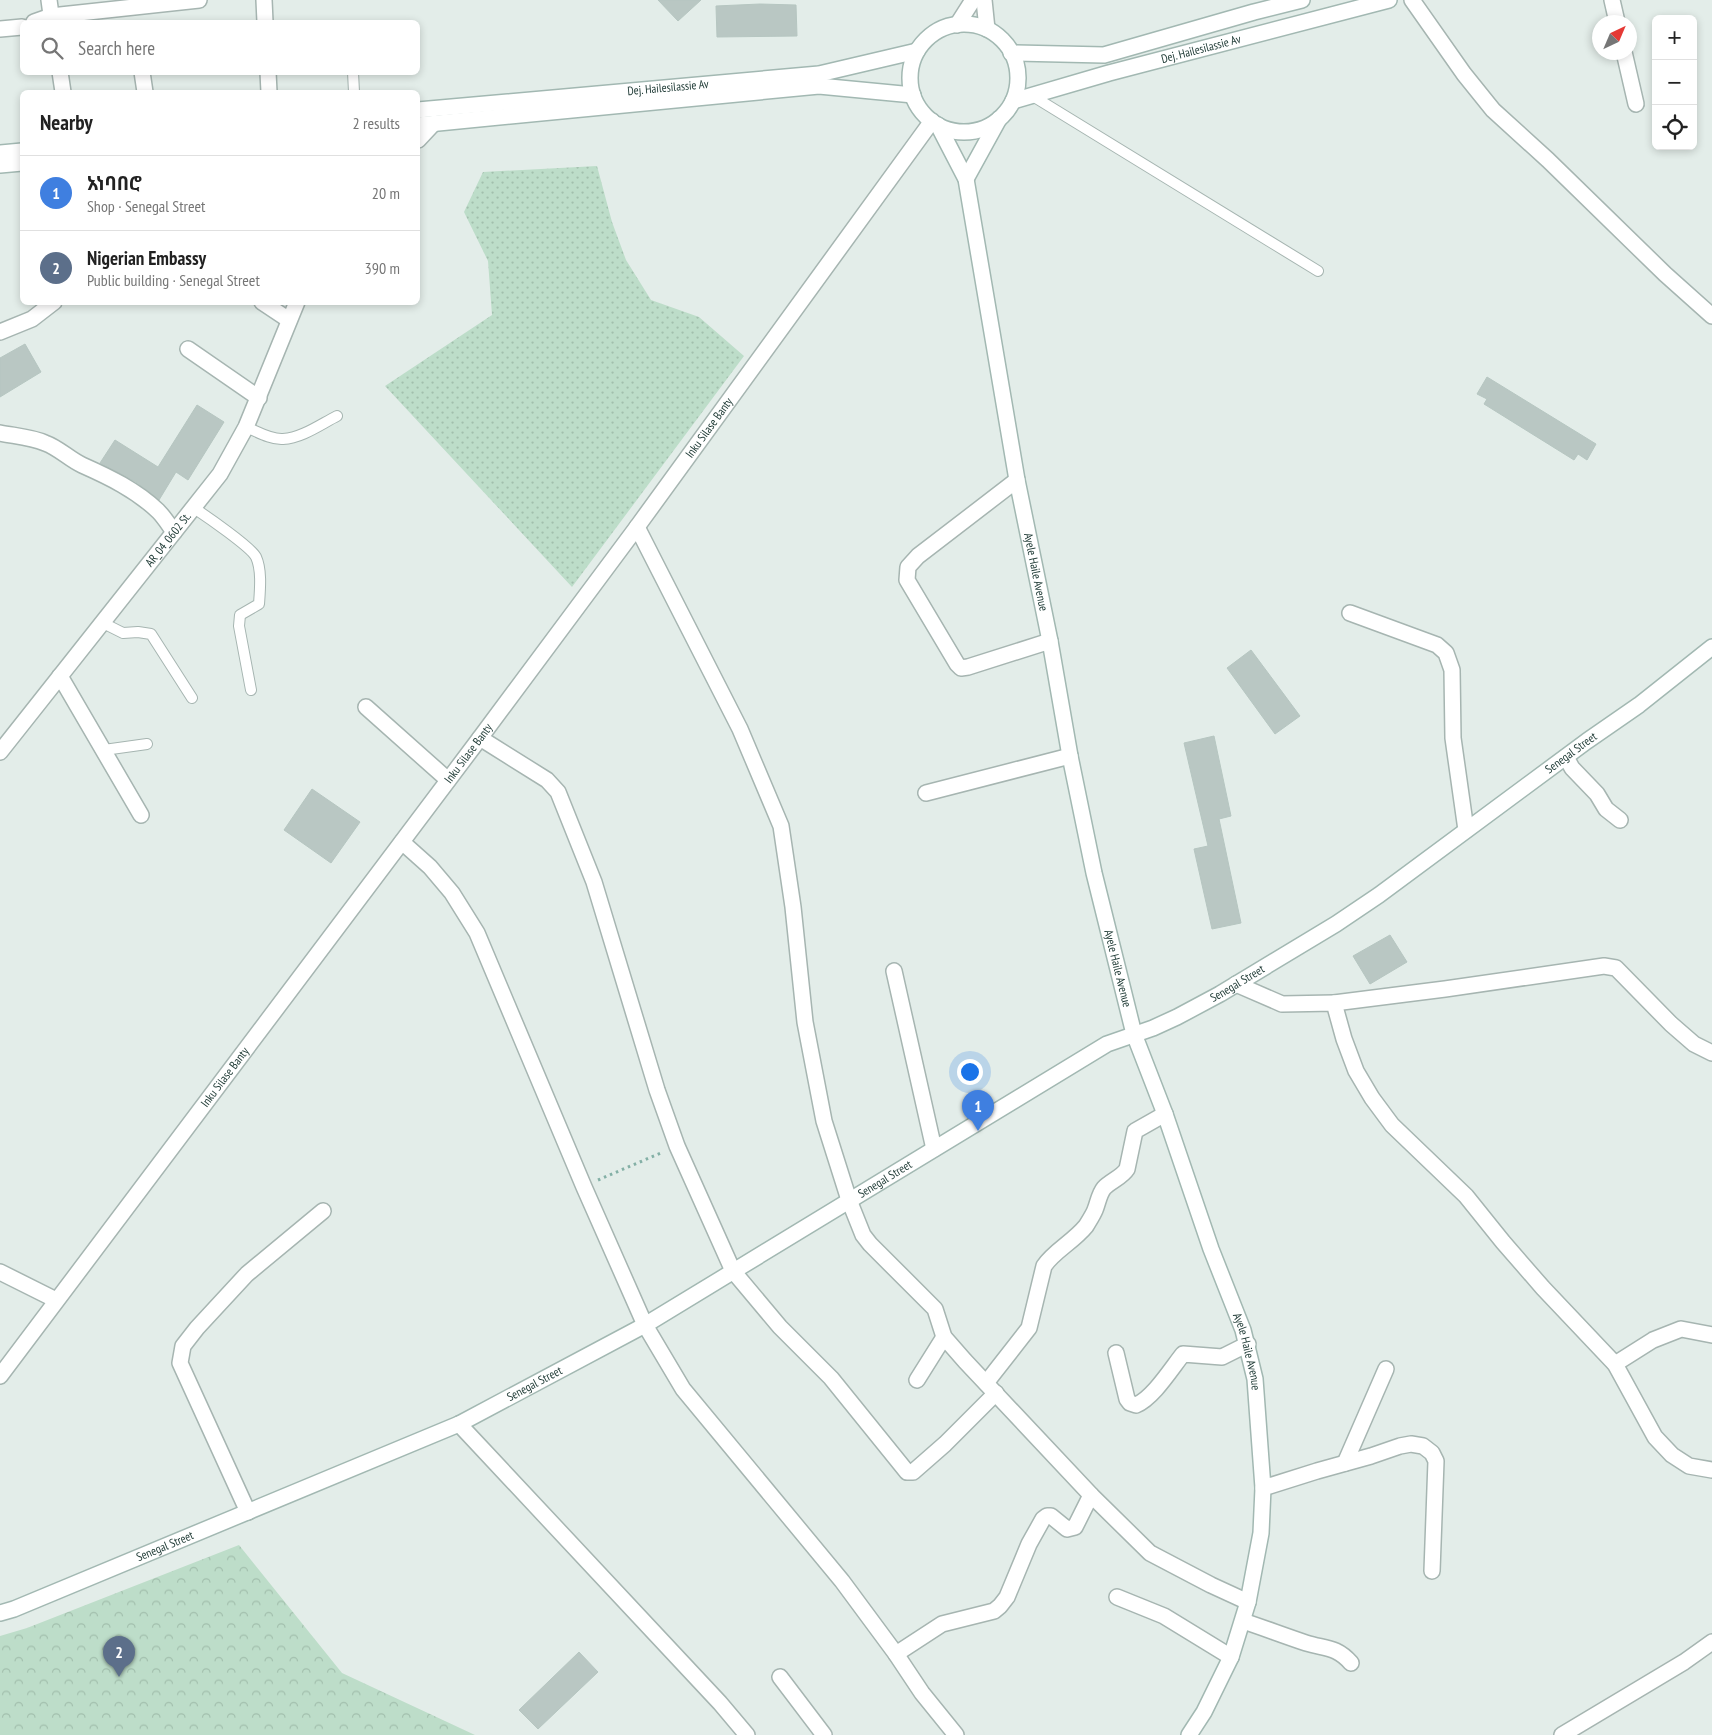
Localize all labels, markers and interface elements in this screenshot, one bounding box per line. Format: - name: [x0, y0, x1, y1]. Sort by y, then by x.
- north arrow: [1592, 15, 1637, 60]
- map controls: [1652, 15, 1697, 150]
- button: +: [1652, 15, 1697, 60]
- search box: [20, 20, 420, 75]
- street label: Dej. Hailesilassie Av: [1159, 31, 1243, 66]
- icon: search: [38, 34, 66, 62]
- text: Search here: [78, 36, 155, 60]
- button: −: [1652, 60, 1697, 105]
- street label: Dej. Hailesilassie Av: [627, 76, 710, 98]
- button: locate: [1652, 105, 1697, 150]
- text: Nearby: [40, 109, 93, 136]
- text: 2 results: [353, 113, 400, 133]
- text: አነባበሮ: [87, 171, 142, 195]
- text: 1: [52, 183, 60, 203]
- text: 20 m: [372, 183, 400, 203]
- text: Shop · Senegal Street: [87, 196, 205, 216]
- text: Nigerian Embassy: [87, 246, 206, 270]
- text: 2: [52, 258, 60, 278]
- text: 390 m: [365, 258, 400, 278]
- text: Public building · Senegal Street: [87, 270, 260, 290]
- street label: Inku Silase Banty: [682, 394, 736, 461]
- street label: AR_04_0602 St.: [142, 509, 194, 569]
- street label: Ayele Haile Avenue: [1021, 531, 1052, 612]
- street label: Inku Silase Banty: [441, 720, 495, 786]
- street label: Senegal Street: [1542, 728, 1600, 777]
- street label: Ayele Haile Avenue: [1101, 928, 1135, 1009]
- street label: Senegal Street: [1207, 961, 1267, 1005]
- street label: Inku Silase Banty: [197, 1044, 252, 1110]
- your location: [957, 1059, 983, 1085]
- pin: 1: [962, 1090, 994, 1131]
- street label: Senegal Street: [855, 1156, 915, 1201]
- street label: Ayele Haile Avenue: [1230, 1311, 1264, 1391]
- street label: Senegal Street: [504, 1362, 565, 1404]
- street label: Senegal Street: [134, 1527, 196, 1564]
- pin: 2: [103, 1636, 135, 1677]

